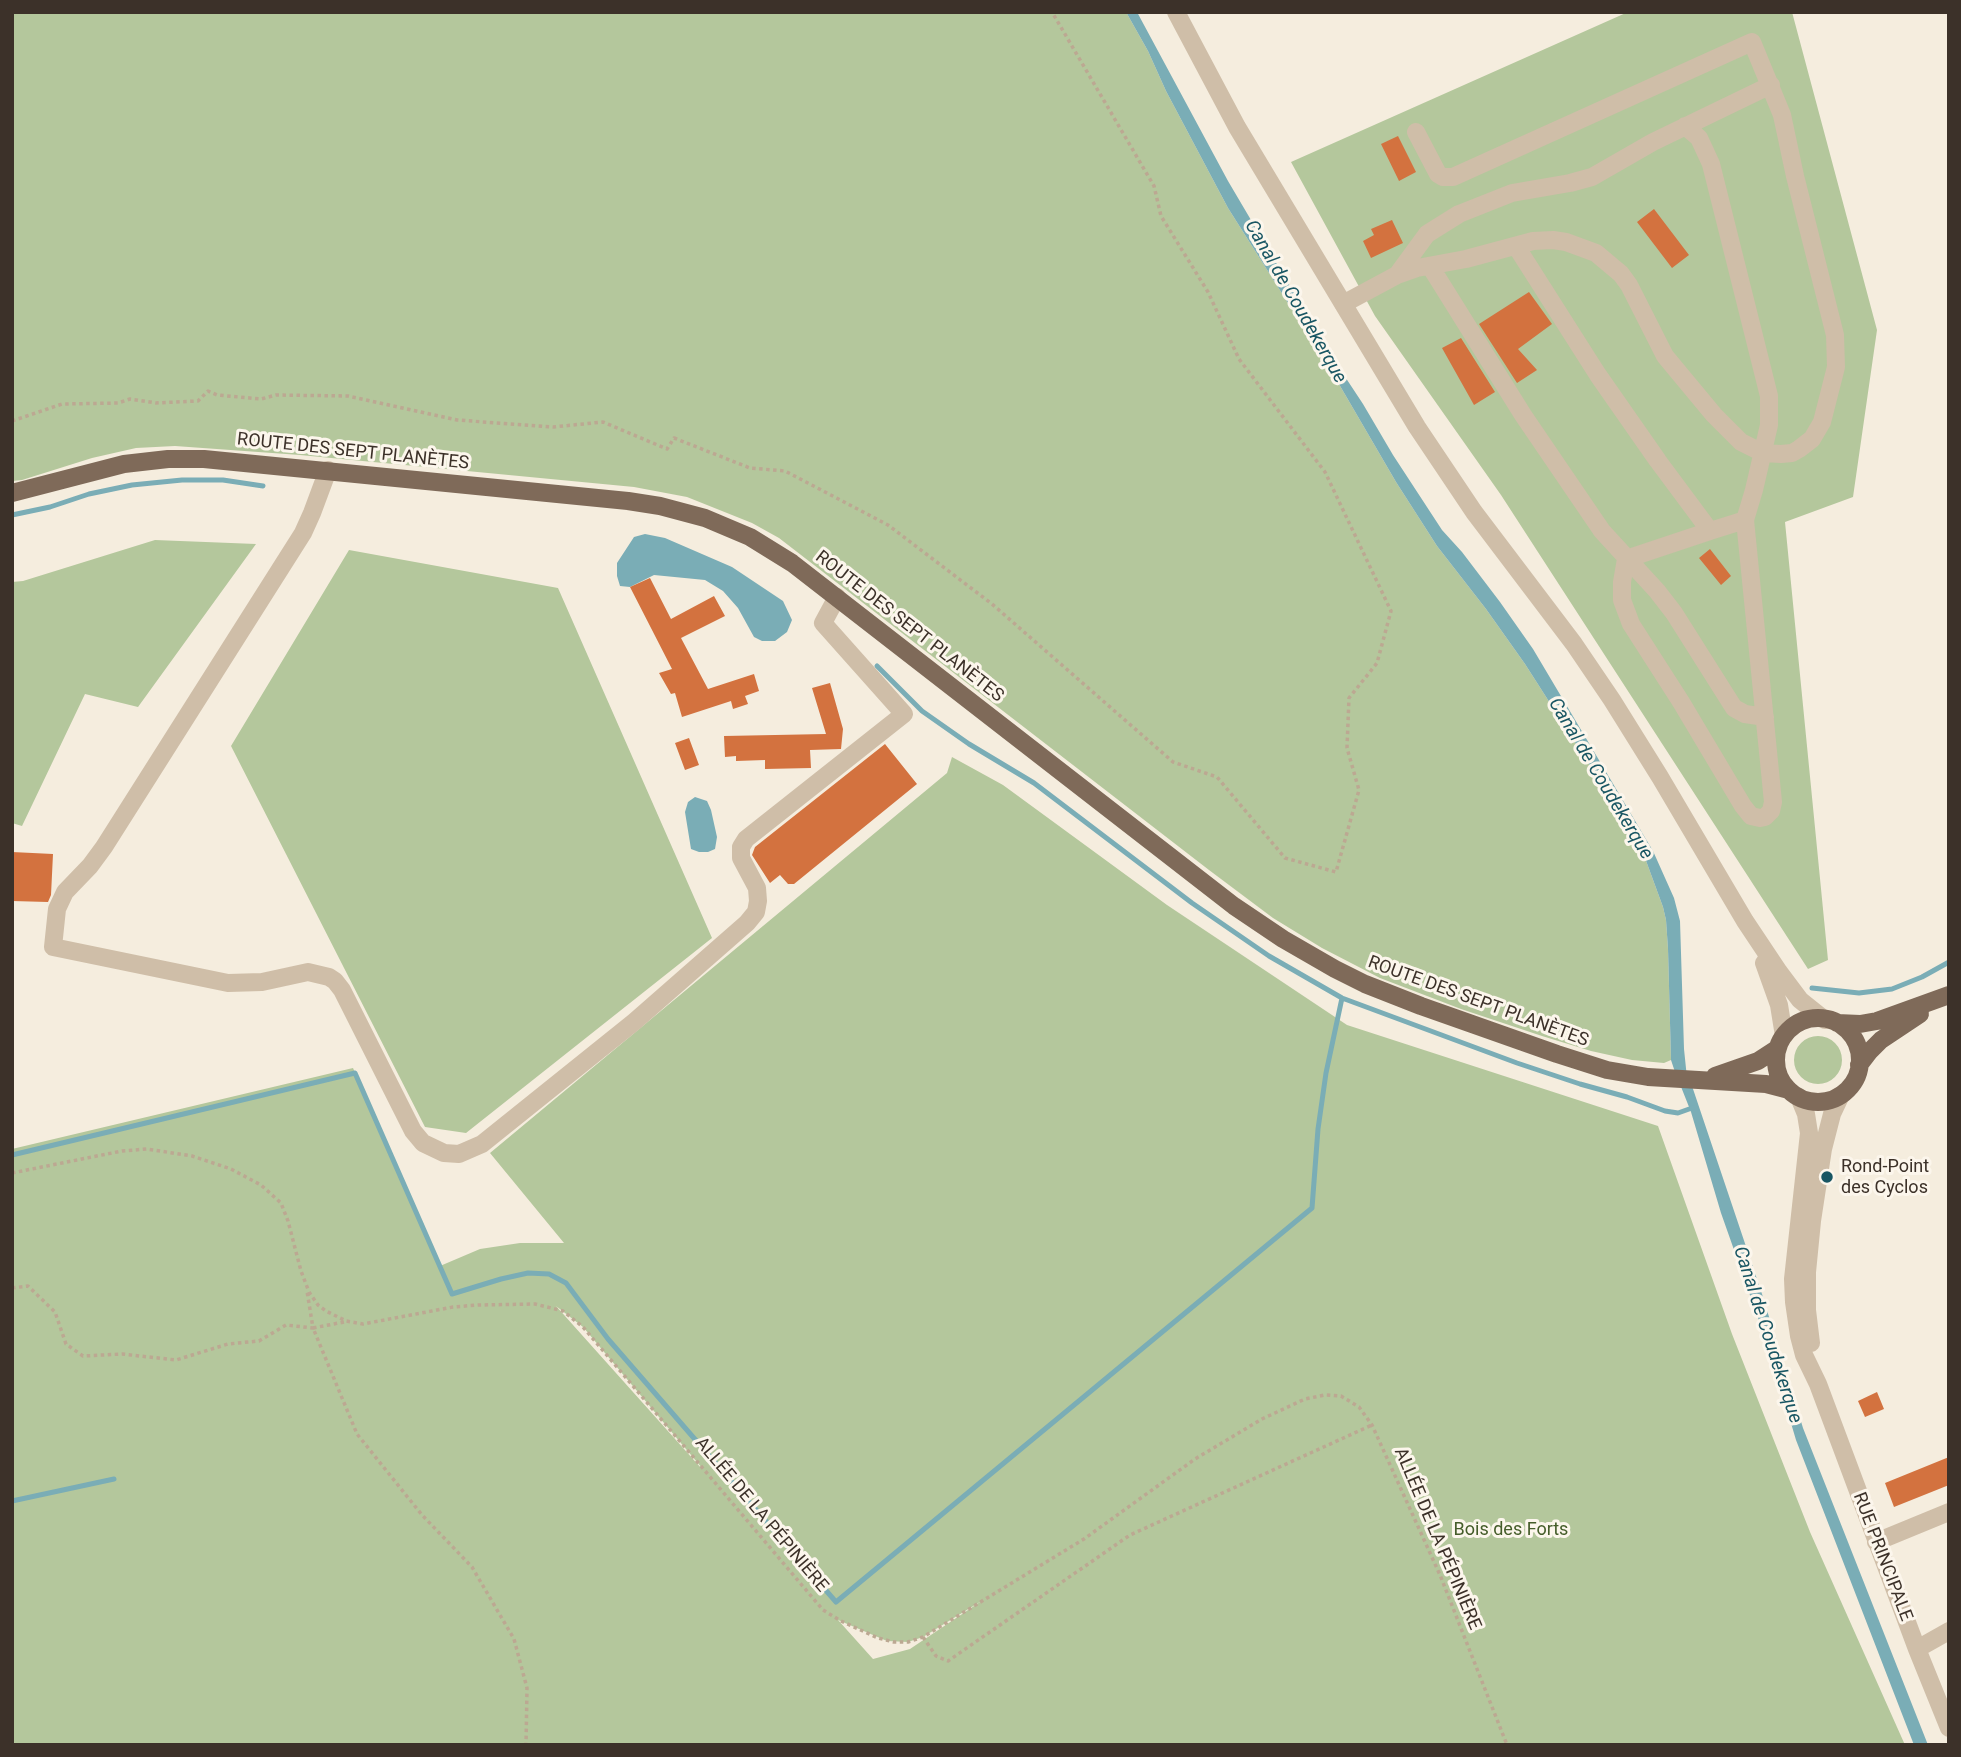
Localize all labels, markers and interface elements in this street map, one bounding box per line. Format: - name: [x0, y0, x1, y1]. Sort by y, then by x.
- water label: Canal de Coudekerque: [1239, 216, 1351, 388]
- street label: ROUTE DES SEPT PLANÈTES: [236, 429, 470, 475]
- street label: ROUTE DES SEPT PLANÈTES: [810, 547, 1008, 707]
- water label: Canal de Coudekerque: [1543, 694, 1657, 864]
- street label: ROUTE DES SEPT PLANÈTES: [1365, 952, 1591, 1052]
- place label: Rond-Point des Cyclos: [1841, 1156, 1929, 1198]
- marker: Rond-Point des Cyclos: [1819, 1169, 1835, 1185]
- water label: Canal de Coudekerque: [1728, 1244, 1806, 1426]
- street label: ALLÉE DE LA PÉPINIÈRE: [690, 1433, 832, 1597]
- street label: ALLÉE DE LA PÉPINIÈRE: [1389, 1445, 1485, 1633]
- street label: RUE PRINCIPALE: [1848, 1490, 1916, 1624]
- park label: Bois des Forts: [1454, 1519, 1568, 1541]

